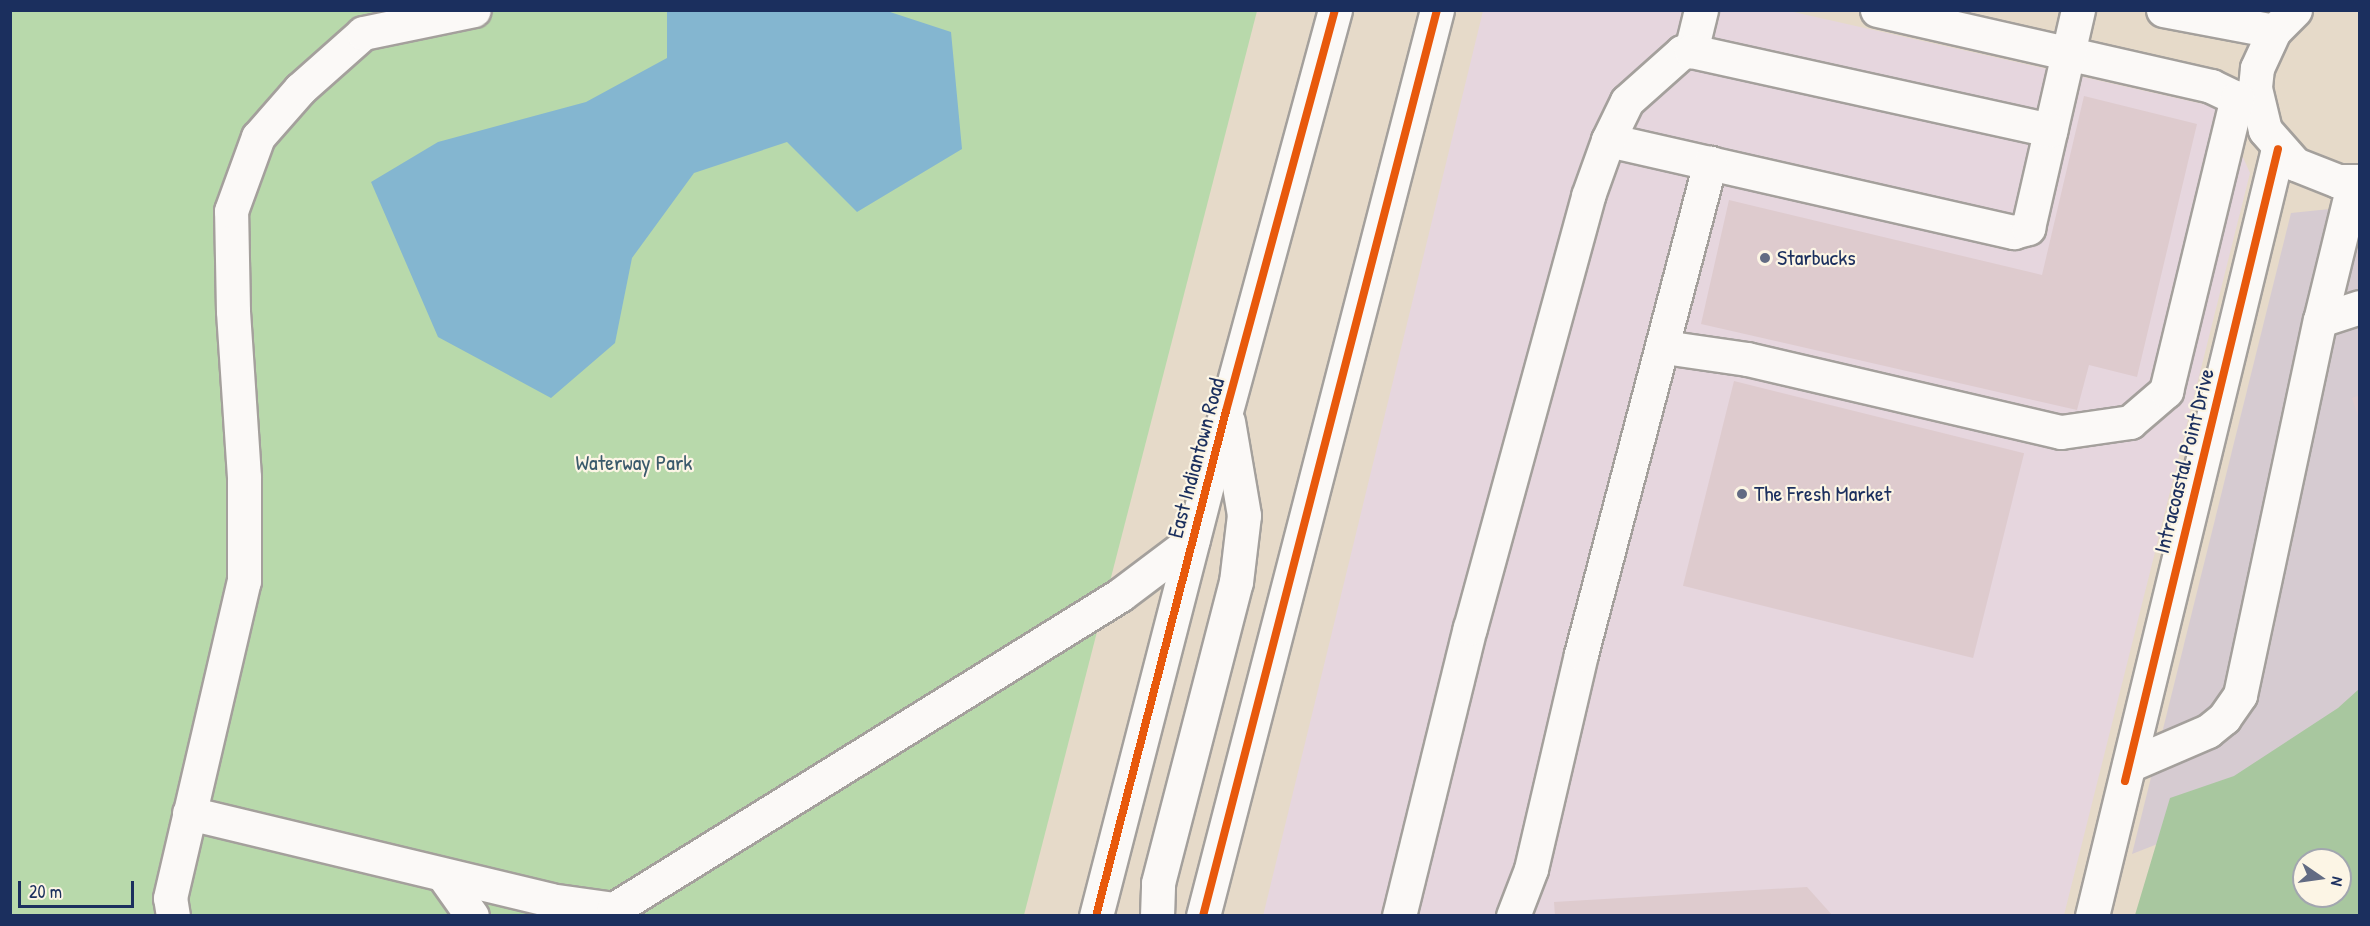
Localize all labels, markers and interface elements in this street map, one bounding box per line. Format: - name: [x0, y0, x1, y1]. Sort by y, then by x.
- place label: Starbucks: [1777, 245, 1856, 271]
- marker: Starbucks: [1758, 251, 1772, 265]
- street label: Intracoastal Point Drive: [2148, 366, 2220, 556]
- street label: East Indiantown Road: [1162, 375, 1230, 541]
- park label: Waterway Park: [576, 450, 692, 476]
- place label: The Fresh Market: [1754, 481, 1891, 507]
- marker: The Fresh Market: [1735, 487, 1749, 501]
- north arrow: [2292, 848, 2352, 908]
- scale bar: [21, 869, 136, 907]
- text: N: [2326, 875, 2349, 888]
- text: 20 m: [29, 879, 62, 904]

